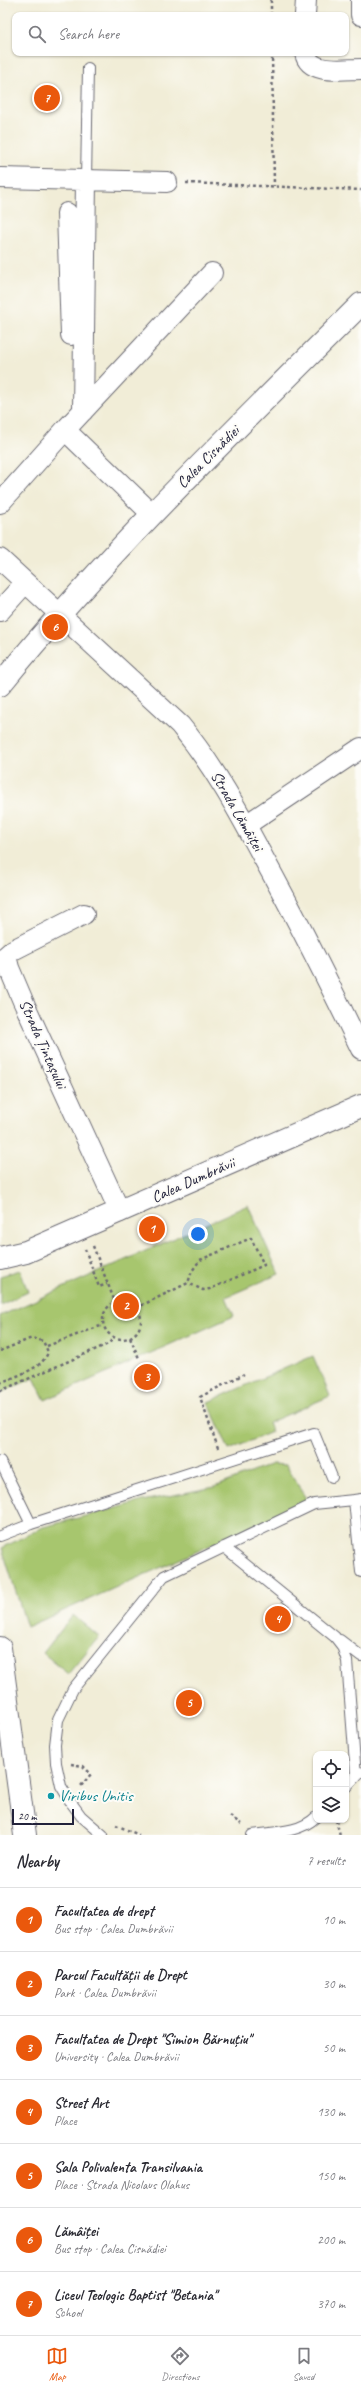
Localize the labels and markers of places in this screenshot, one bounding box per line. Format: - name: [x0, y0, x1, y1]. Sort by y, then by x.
- pin: 7: [34, 83, 60, 113]
- pin: 6: [42, 612, 68, 642]
- pin: 1: [139, 1214, 165, 1244]
- pin: 2: [113, 1291, 139, 1321]
- pin: 3: [134, 1362, 160, 1392]
- pin: 4: [265, 1604, 291, 1634]
- pin: 5: [176, 1688, 202, 1718]
- place label: Viribus Unitis: [59, 1786, 134, 1806]
- marker: Viribus Unitis: [46, 1791, 56, 1801]

